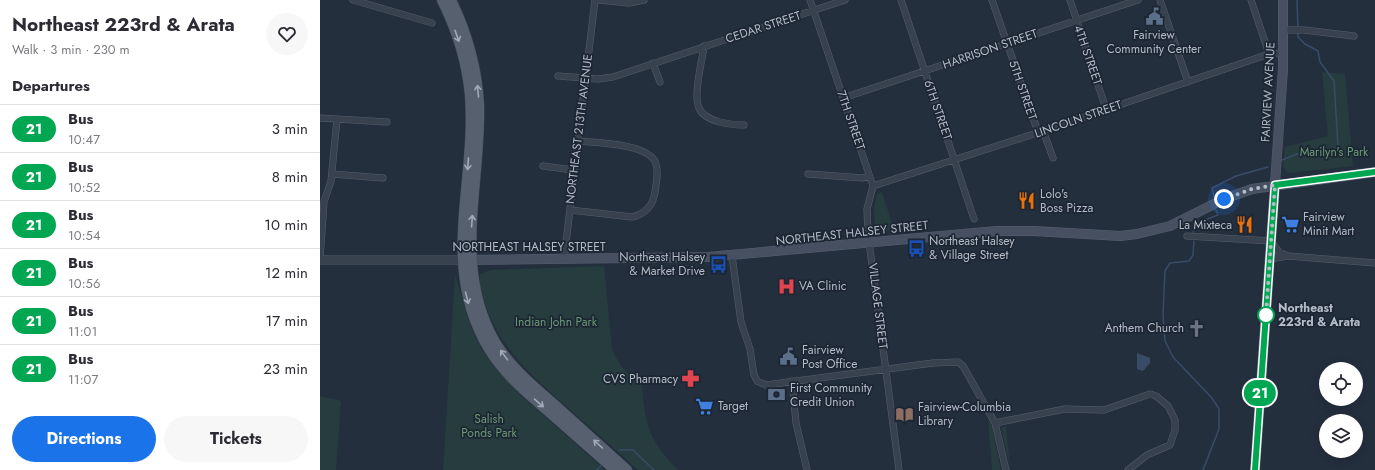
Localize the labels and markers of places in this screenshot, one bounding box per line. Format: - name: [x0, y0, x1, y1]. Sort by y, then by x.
- public building icon: Fairview Community Center: [1144, 6, 1164, 26]
- place label: Fairview Community Center: [1107, 26, 1202, 58]
- place label: Lolo's Boss Pizza: [1040, 185, 1094, 217]
- restaurant icon: Lolo's Boss Pizza: [1017, 191, 1037, 211]
- place label: Fairview Minit Mart: [1303, 208, 1354, 240]
- supermarket icon: Fairview Minit Mart: [1280, 214, 1300, 234]
- restaurant icon: La Mixteca: [1235, 215, 1255, 235]
- place label: La Mixteca: [1179, 216, 1232, 234]
- place label: Northeast Halsey & Village Street: [929, 232, 1015, 264]
- bus stop icon: Northeast Halsey & Village Street: [906, 238, 926, 258]
- place label: Northeast Halsey & Market Drive: [619, 248, 706, 280]
- bus stop icon: Northeast Halsey & Market Drive: [708, 254, 728, 274]
- hospital icon: VA Clinic: [776, 276, 796, 296]
- place label: VA Clinic: [799, 277, 847, 295]
- place label: Northeast 223rd & Arata: [1278, 299, 1360, 331]
- marker: Northeast 223rd & Arata: [1257, 306, 1275, 324]
- church icon: Anthem Church: [1187, 318, 1207, 338]
- place label: Anthem Church: [1105, 319, 1184, 337]
- place label: Fairview Post Office: [802, 341, 857, 373]
- public building icon: Fairview Post Office: [779, 347, 799, 367]
- pharmacy icon: CVS Pharmacy: [681, 369, 701, 389]
- place label: CVS Pharmacy: [603, 370, 679, 388]
- place label: First Community Credit Union: [790, 379, 873, 411]
- bank icon: First Community Credit Union: [767, 385, 787, 405]
- supermarket icon: Target: [695, 396, 715, 416]
- place label: Target: [718, 397, 748, 415]
- place label: Fairview-Columbia Library: [918, 398, 1011, 430]
- library icon: Fairview-Columbia Library: [895, 404, 915, 424]

